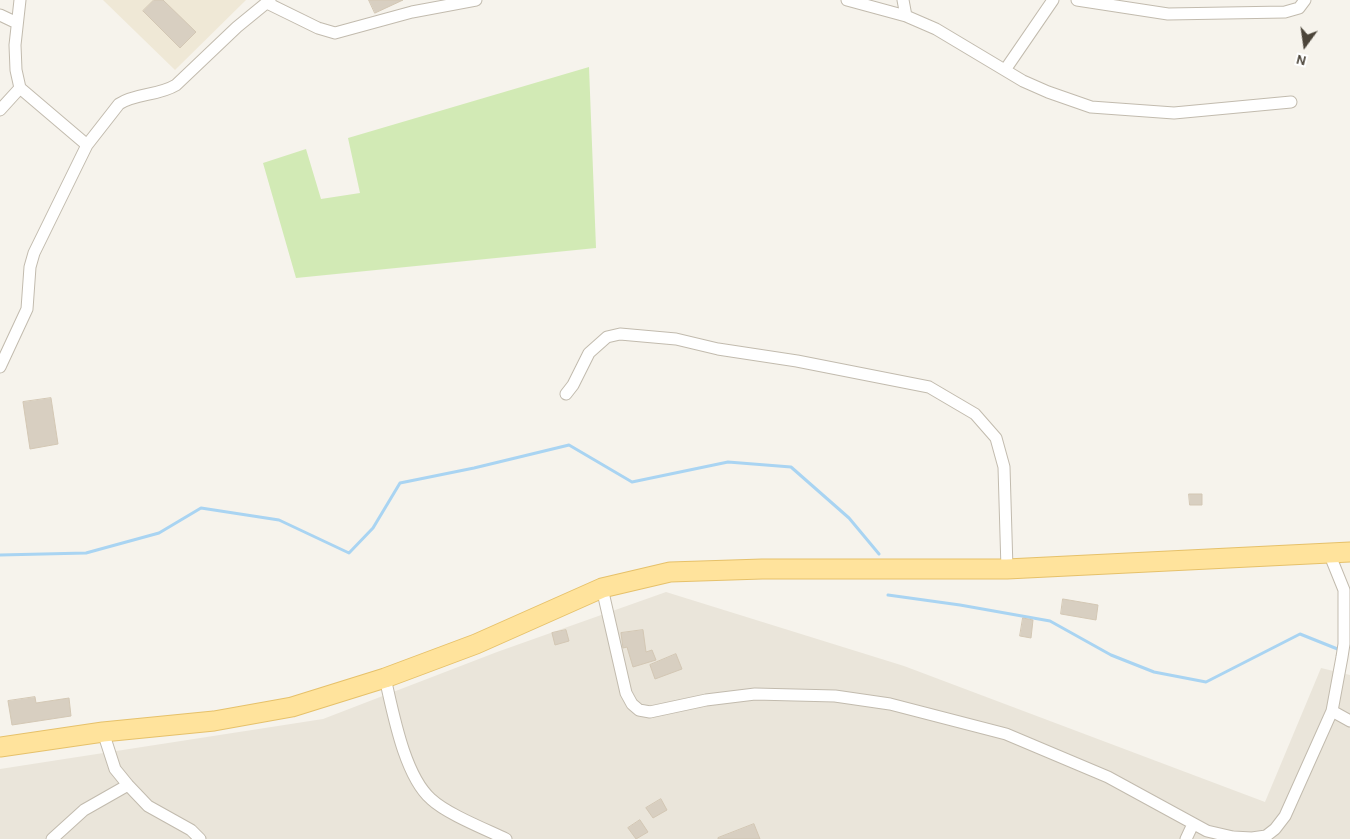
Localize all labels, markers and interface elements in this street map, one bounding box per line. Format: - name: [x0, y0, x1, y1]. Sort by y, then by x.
- north arrow: [1280, 20, 1330, 70]
- text: N: [1294, 51, 1308, 70]

